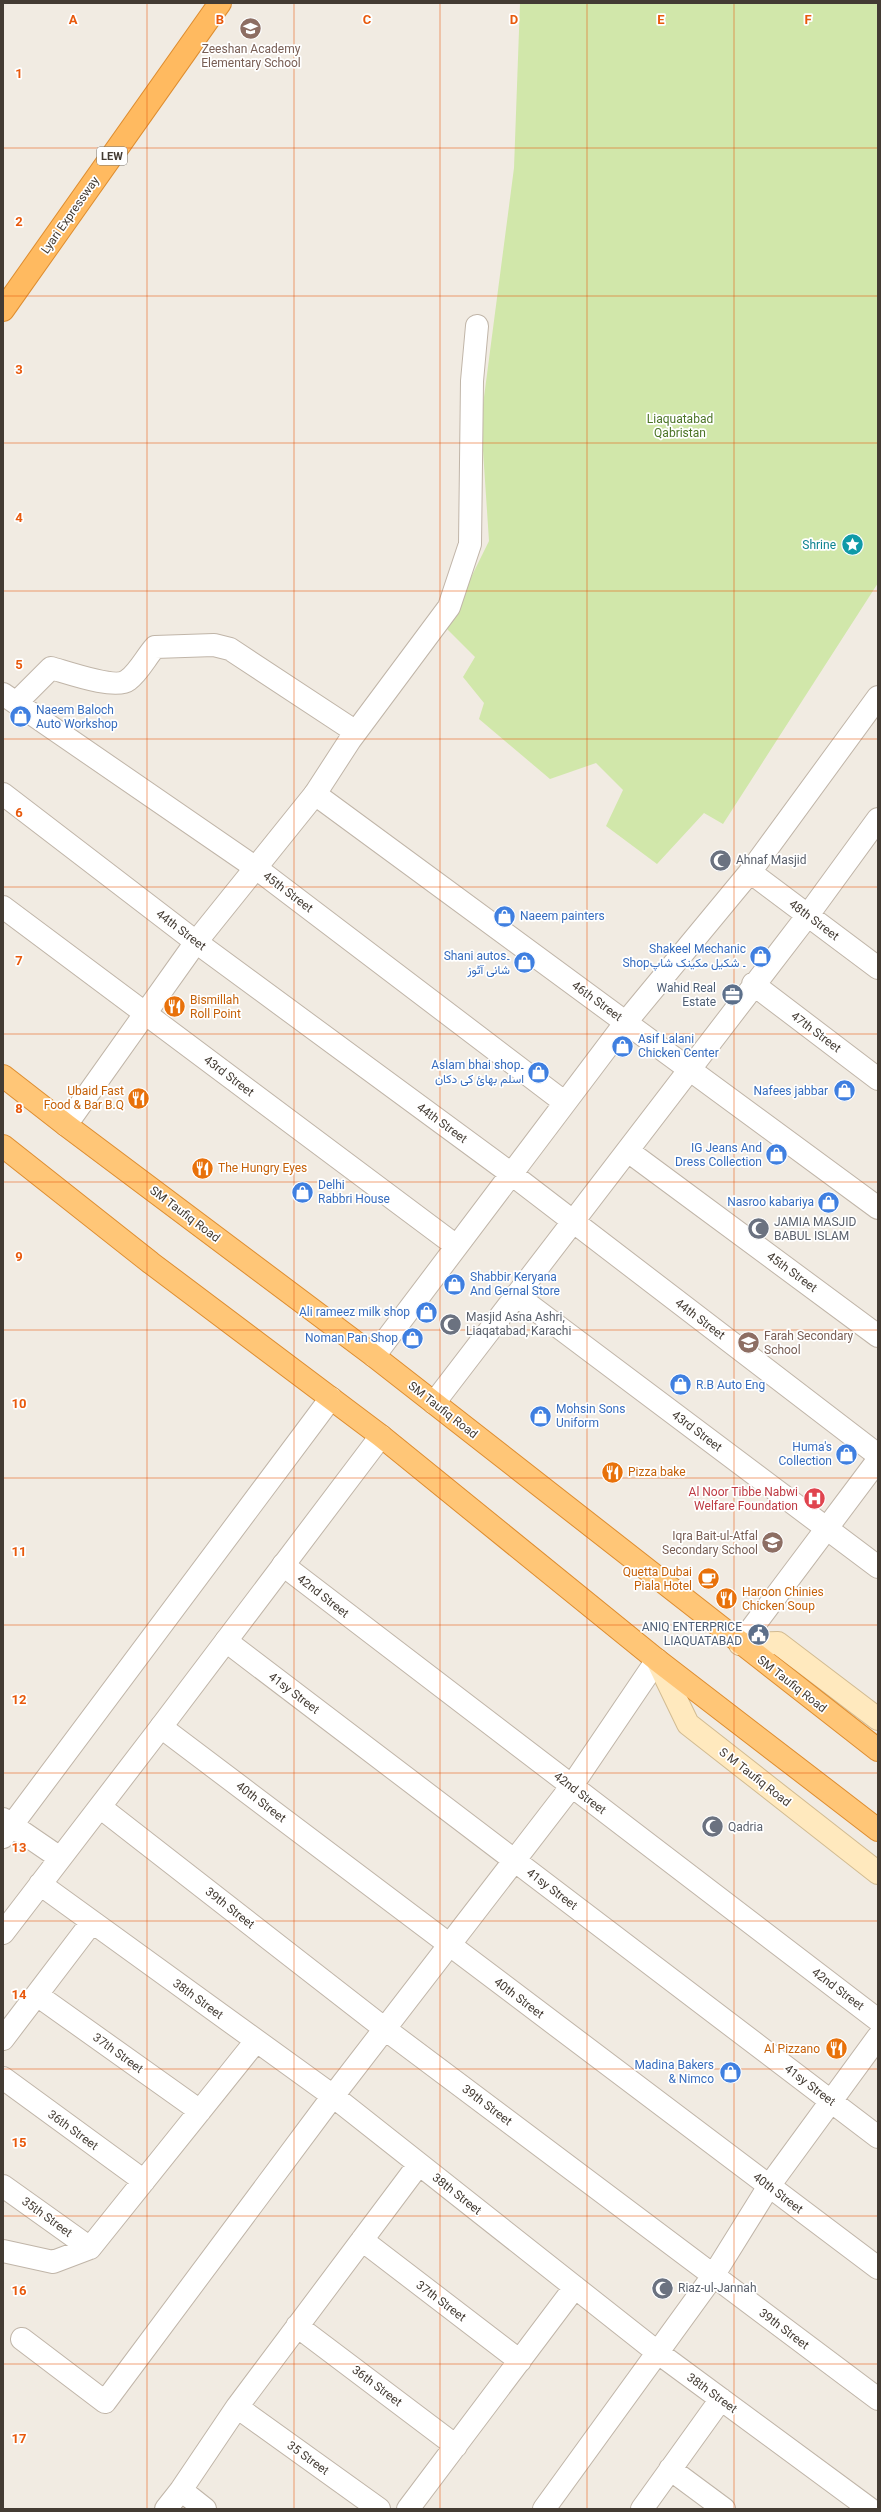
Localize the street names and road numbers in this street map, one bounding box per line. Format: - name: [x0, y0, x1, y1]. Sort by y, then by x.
- road number: LEW: [97, 147, 127, 165]
- street label: Lyari Expressway: [38, 173, 102, 256]
- street label: 45th Street: [260, 869, 316, 915]
- street label: 48th Street: [786, 897, 842, 943]
- street label: 44th Street: [153, 907, 209, 953]
- street label: 46th Street: [569, 978, 625, 1024]
- street label: 47th Street: [788, 1009, 844, 1055]
- street label: 43rd Street: [201, 1053, 257, 1099]
- street label: 44th Street: [414, 1100, 470, 1146]
- street label: SM Taufiq Road: [147, 1183, 223, 1245]
- street label: 45th Street: [764, 1249, 820, 1295]
- street label: 44th Street: [672, 1296, 728, 1342]
- street label: SM Taufiq Road: [406, 1379, 480, 1441]
- street label: 43rd Street: [669, 1408, 725, 1454]
- street label: 42nd Street: [294, 1572, 352, 1620]
- street label: SM Taufiq Road: [755, 1653, 829, 1715]
- street label: 41sy Street: [266, 1669, 322, 1717]
- street label: S M Taufiq Road: [716, 1745, 794, 1809]
- street label: 42nd Street: [551, 1769, 609, 1817]
- street label: 40th Street: [233, 1779, 289, 1825]
- street label: 41sy Street: [524, 1865, 580, 1913]
- street label: 39th Street: [203, 1884, 257, 1932]
- street label: 42nd Street: [809, 1965, 867, 2013]
- street label: 40th Street: [491, 1975, 547, 2021]
- street label: 38th Street: [170, 1976, 226, 2022]
- street label: 37th Street: [90, 2030, 146, 2076]
- street label: 41sy Street: [782, 2061, 838, 2109]
- street label: 39th Street: [459, 2082, 515, 2128]
- street label: 36th Street: [45, 2107, 101, 2153]
- street label: 38th Street: [430, 2170, 484, 2218]
- street label: 40th Street: [750, 2170, 806, 2216]
- street label: 35th Street: [19, 2194, 75, 2240]
- street label: 37th Street: [413, 2278, 469, 2324]
- street label: 39th Street: [756, 2306, 812, 2352]
- street label: 36th Street: [349, 2363, 405, 2409]
- street label: 38th Street: [684, 2370, 740, 2416]
- street label: 35 Street: [284, 2438, 332, 2478]

